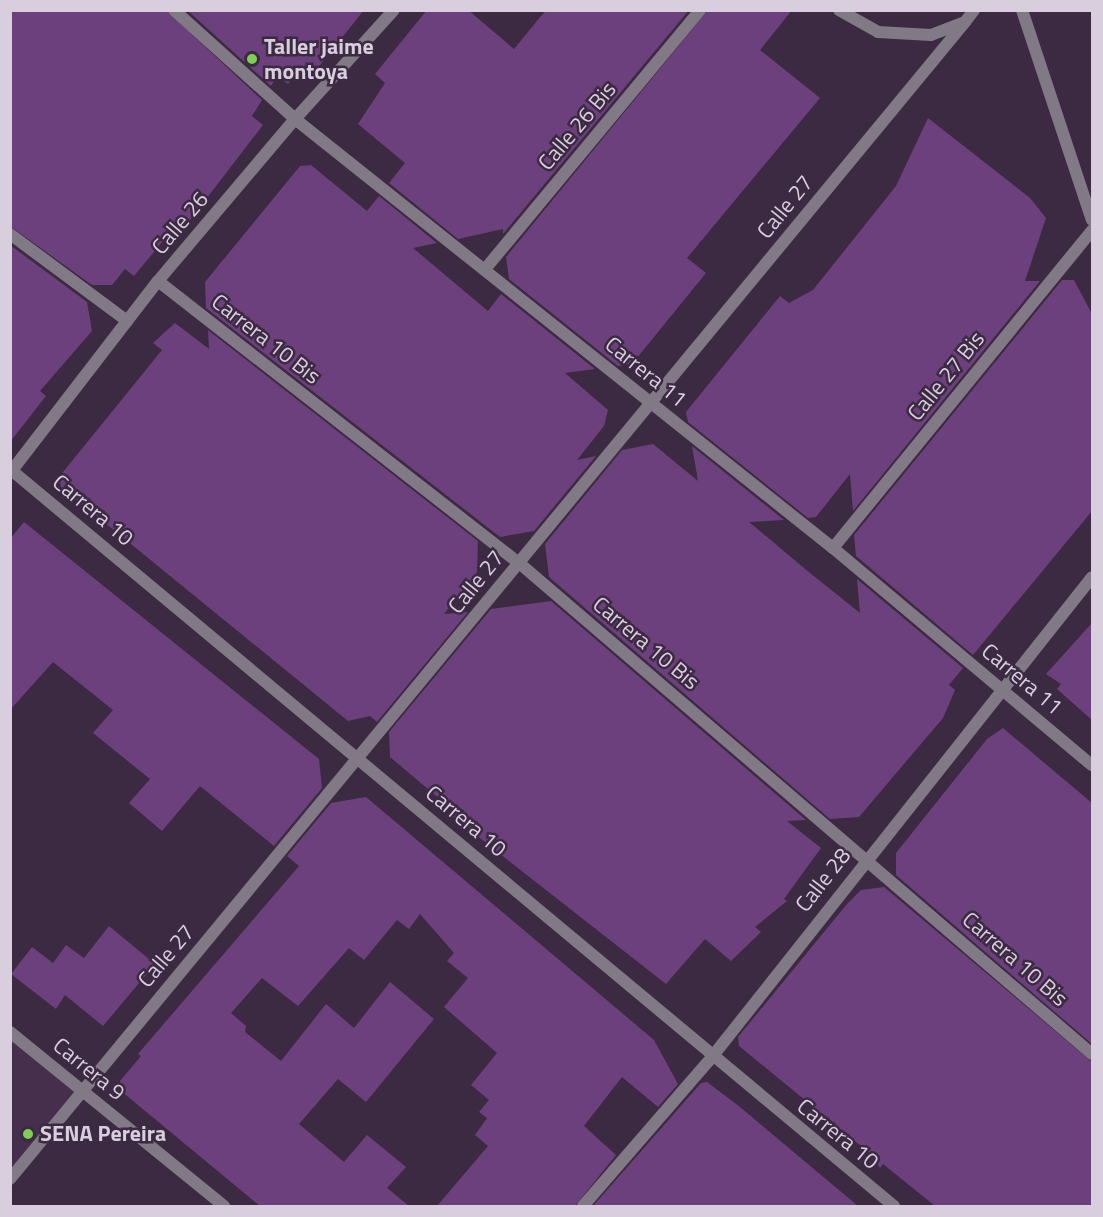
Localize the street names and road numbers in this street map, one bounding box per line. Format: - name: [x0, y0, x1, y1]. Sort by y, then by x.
- street label: Calle 26 Bis: [532, 76, 622, 176]
- street label: Calle 27: [752, 170, 818, 244]
- street label: Calle 26: [146, 186, 214, 260]
- street label: Carrera 10 Bis: [206, 288, 326, 390]
- street label: Calle 27 Bis: [902, 326, 990, 426]
- street label: Carrera 11: [600, 331, 692, 413]
- street label: Carrera 10: [47, 469, 139, 551]
- street label: Calle 27: [443, 545, 509, 619]
- street label: Carrera 10 Bis: [587, 591, 705, 695]
- street label: Carrera 11: [976, 638, 1068, 720]
- street label: Carrera 10: [420, 780, 512, 862]
- street label: Calle 28: [790, 843, 856, 917]
- street label: Carrera 10 Bis: [957, 906, 1073, 1012]
- street label: Calle 27: [132, 919, 200, 993]
- street label: Carrera 9: [48, 1032, 130, 1106]
- street label: Carrera 10: [792, 1093, 884, 1175]

